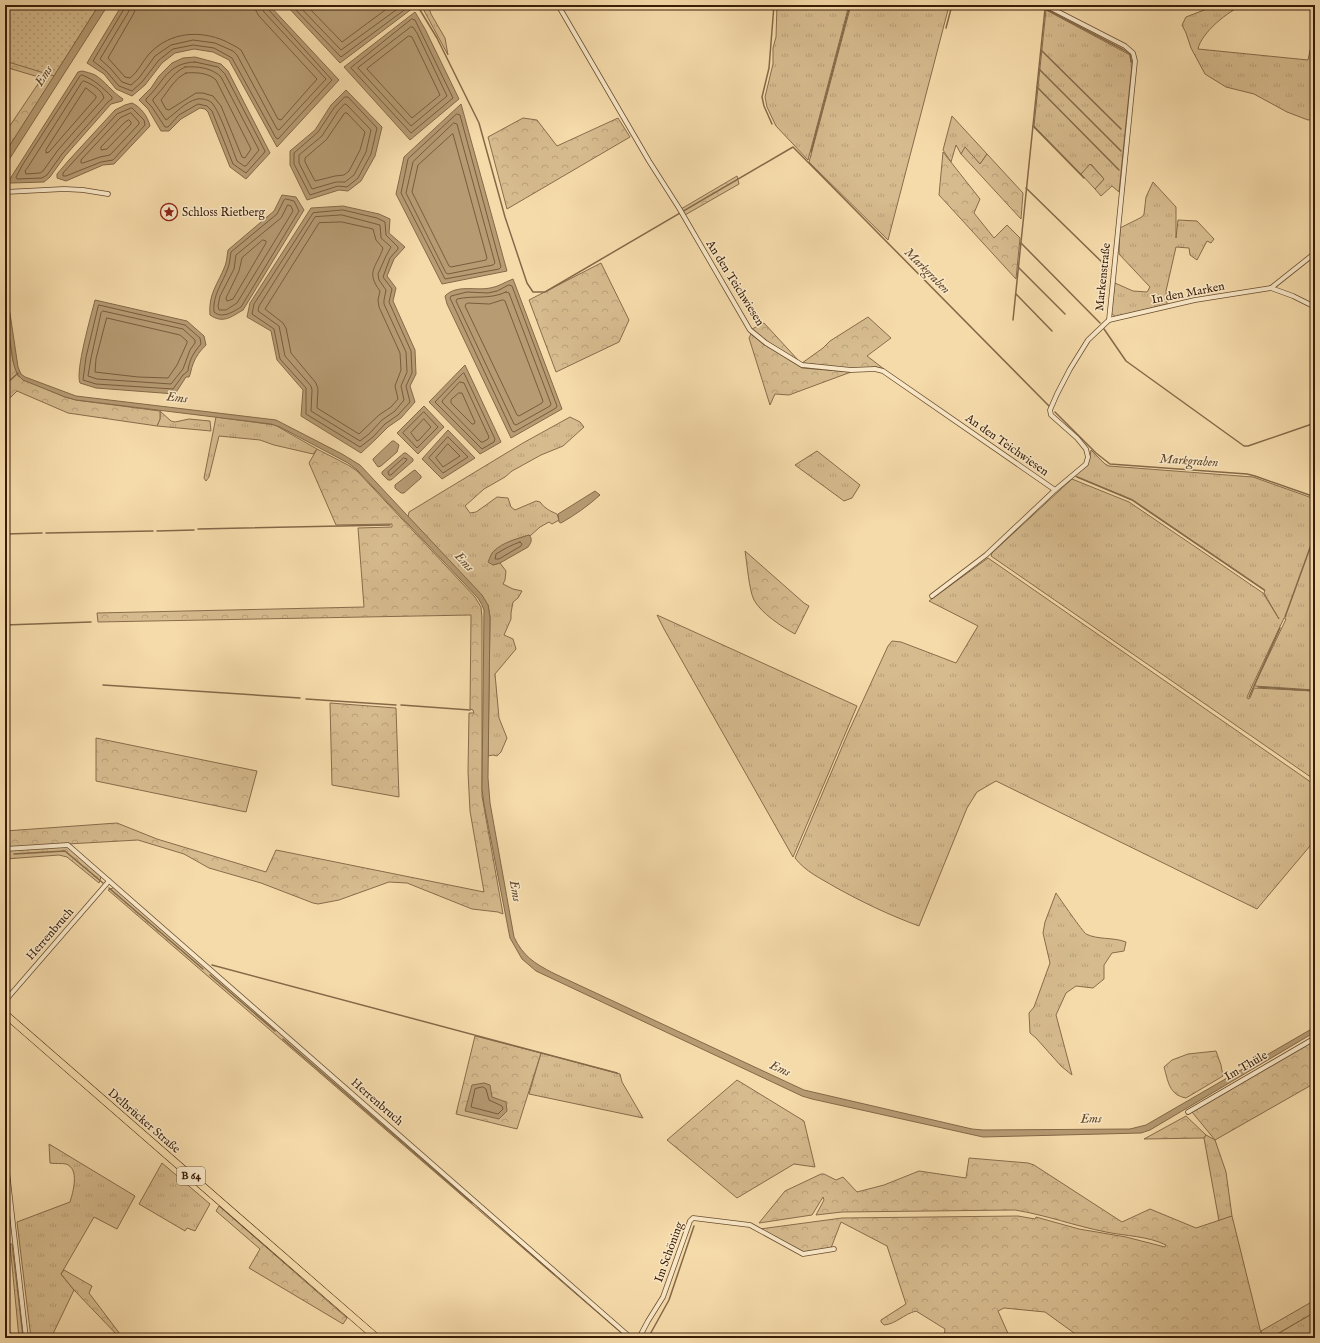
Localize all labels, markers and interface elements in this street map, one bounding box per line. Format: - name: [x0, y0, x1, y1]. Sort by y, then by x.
- water label: Ems: [31, 62, 57, 90]
- place icon: Schloss Rietberg: [159, 202, 179, 222]
- place label: Schloss Rietberg: [182, 205, 266, 220]
- street label: An den Teichwiesen: [702, 236, 768, 329]
- street label: Markenstraße: [1092, 242, 1114, 312]
- water label: Markgraben: [899, 244, 954, 299]
- street label: In den Marken: [1150, 278, 1226, 307]
- water label: Ems: [164, 388, 189, 408]
- street label: An den Teichwiesen: [962, 410, 1052, 480]
- water label: Markgraben: [1159, 450, 1219, 473]
- water label: Ems: [450, 548, 478, 576]
- water label: Ems: [505, 878, 525, 903]
- street label: Herrenbruch: [23, 904, 77, 963]
- street label: Im Thüle: [1222, 1047, 1271, 1084]
- water label: Ems: [766, 1056, 794, 1081]
- street label: Herrenbruch: [348, 1075, 407, 1129]
- street label: Delbrücker Straße: [105, 1085, 184, 1157]
- water label: Ems: [1079, 1110, 1102, 1128]
- road number: B 64: [177, 1167, 205, 1185]
- street label: Im Schöning: [651, 1219, 687, 1284]

